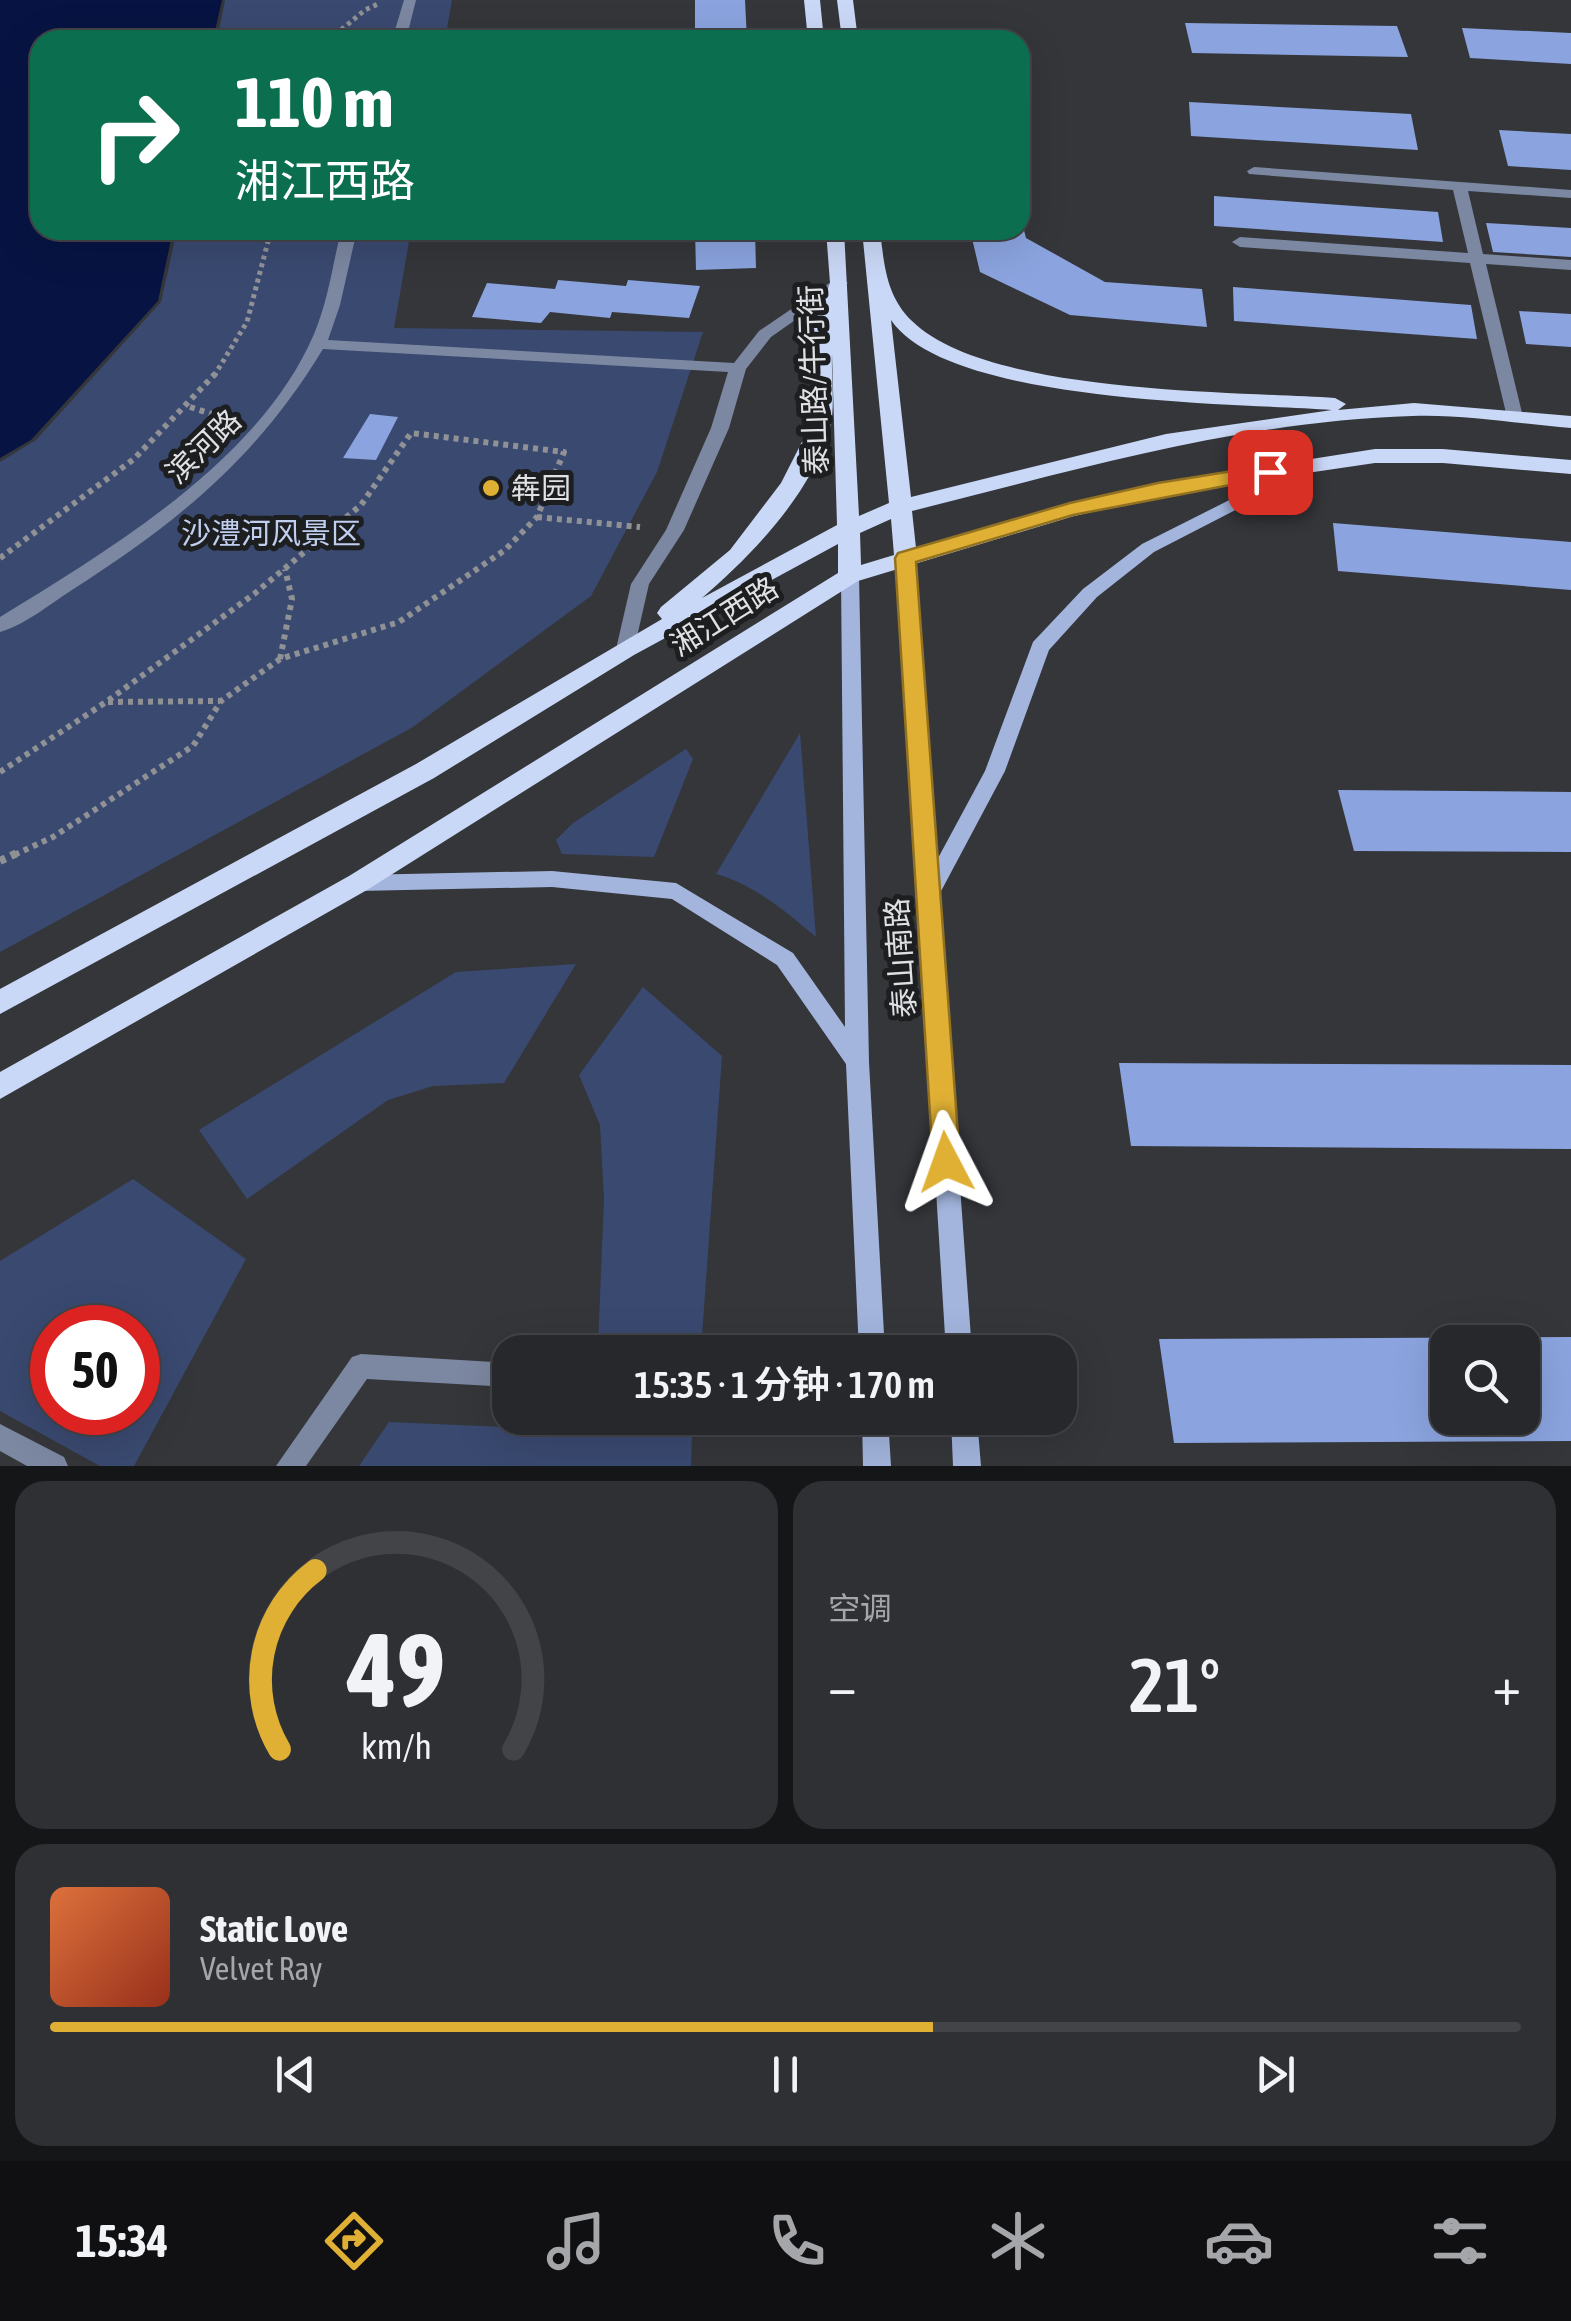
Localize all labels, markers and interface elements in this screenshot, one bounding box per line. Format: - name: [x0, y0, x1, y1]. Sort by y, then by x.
- text: 110 m: [235, 62, 394, 142]
- icon: right: [70, 70, 200, 200]
- text: 湘江西路: [235, 155, 415, 207]
- street label: 泰山路/牛行街: [793, 284, 833, 476]
- street label: 滨河路: [159, 403, 247, 489]
- pin: [1228, 430, 1313, 515]
- icon: arrive: [1243, 445, 1298, 500]
- place label: 犇园: [511, 471, 571, 505]
- marker: 犇园: [480, 477, 502, 499]
- park label: 沙澧河风景区: [181, 516, 361, 550]
- street label: 湘江西路: [664, 570, 784, 662]
- street label: 泰山南路: [879, 897, 921, 1019]
- position arrow: [894, 1110, 998, 1214]
- speed limit sign: 50: [30, 1305, 160, 1435]
- map controls: [1430, 1325, 1540, 1435]
- button: search: [1430, 1325, 1540, 1435]
- text: 15:35 · 1 分钟 · 170 m: [634, 1363, 935, 1406]
- text: 空调: [828, 1590, 892, 1627]
- text: 49: [347, 1610, 445, 1729]
- text: 21°: [1129, 1642, 1220, 1728]
- text: −: [828, 1654, 857, 1717]
- text: +: [1492, 1654, 1521, 1717]
- text: km/h: [361, 1726, 432, 1767]
- text: Static Love: [200, 1907, 348, 1950]
- text: Velvet Ray: [200, 1950, 322, 1987]
- icon: previous: [268, 2047, 323, 2102]
- icon: pause: [758, 2047, 813, 2102]
- icon: next: [1248, 2047, 1303, 2102]
- icon: directions: [319, 2206, 389, 2276]
- icon: music: [541, 2206, 611, 2276]
- icon: phone: [762, 2206, 832, 2276]
- icon: climate: [983, 2206, 1053, 2276]
- icon: car: [1204, 2206, 1274, 2276]
- icon: filters: [1425, 2206, 1495, 2276]
- text: 15:34: [76, 2215, 168, 2267]

